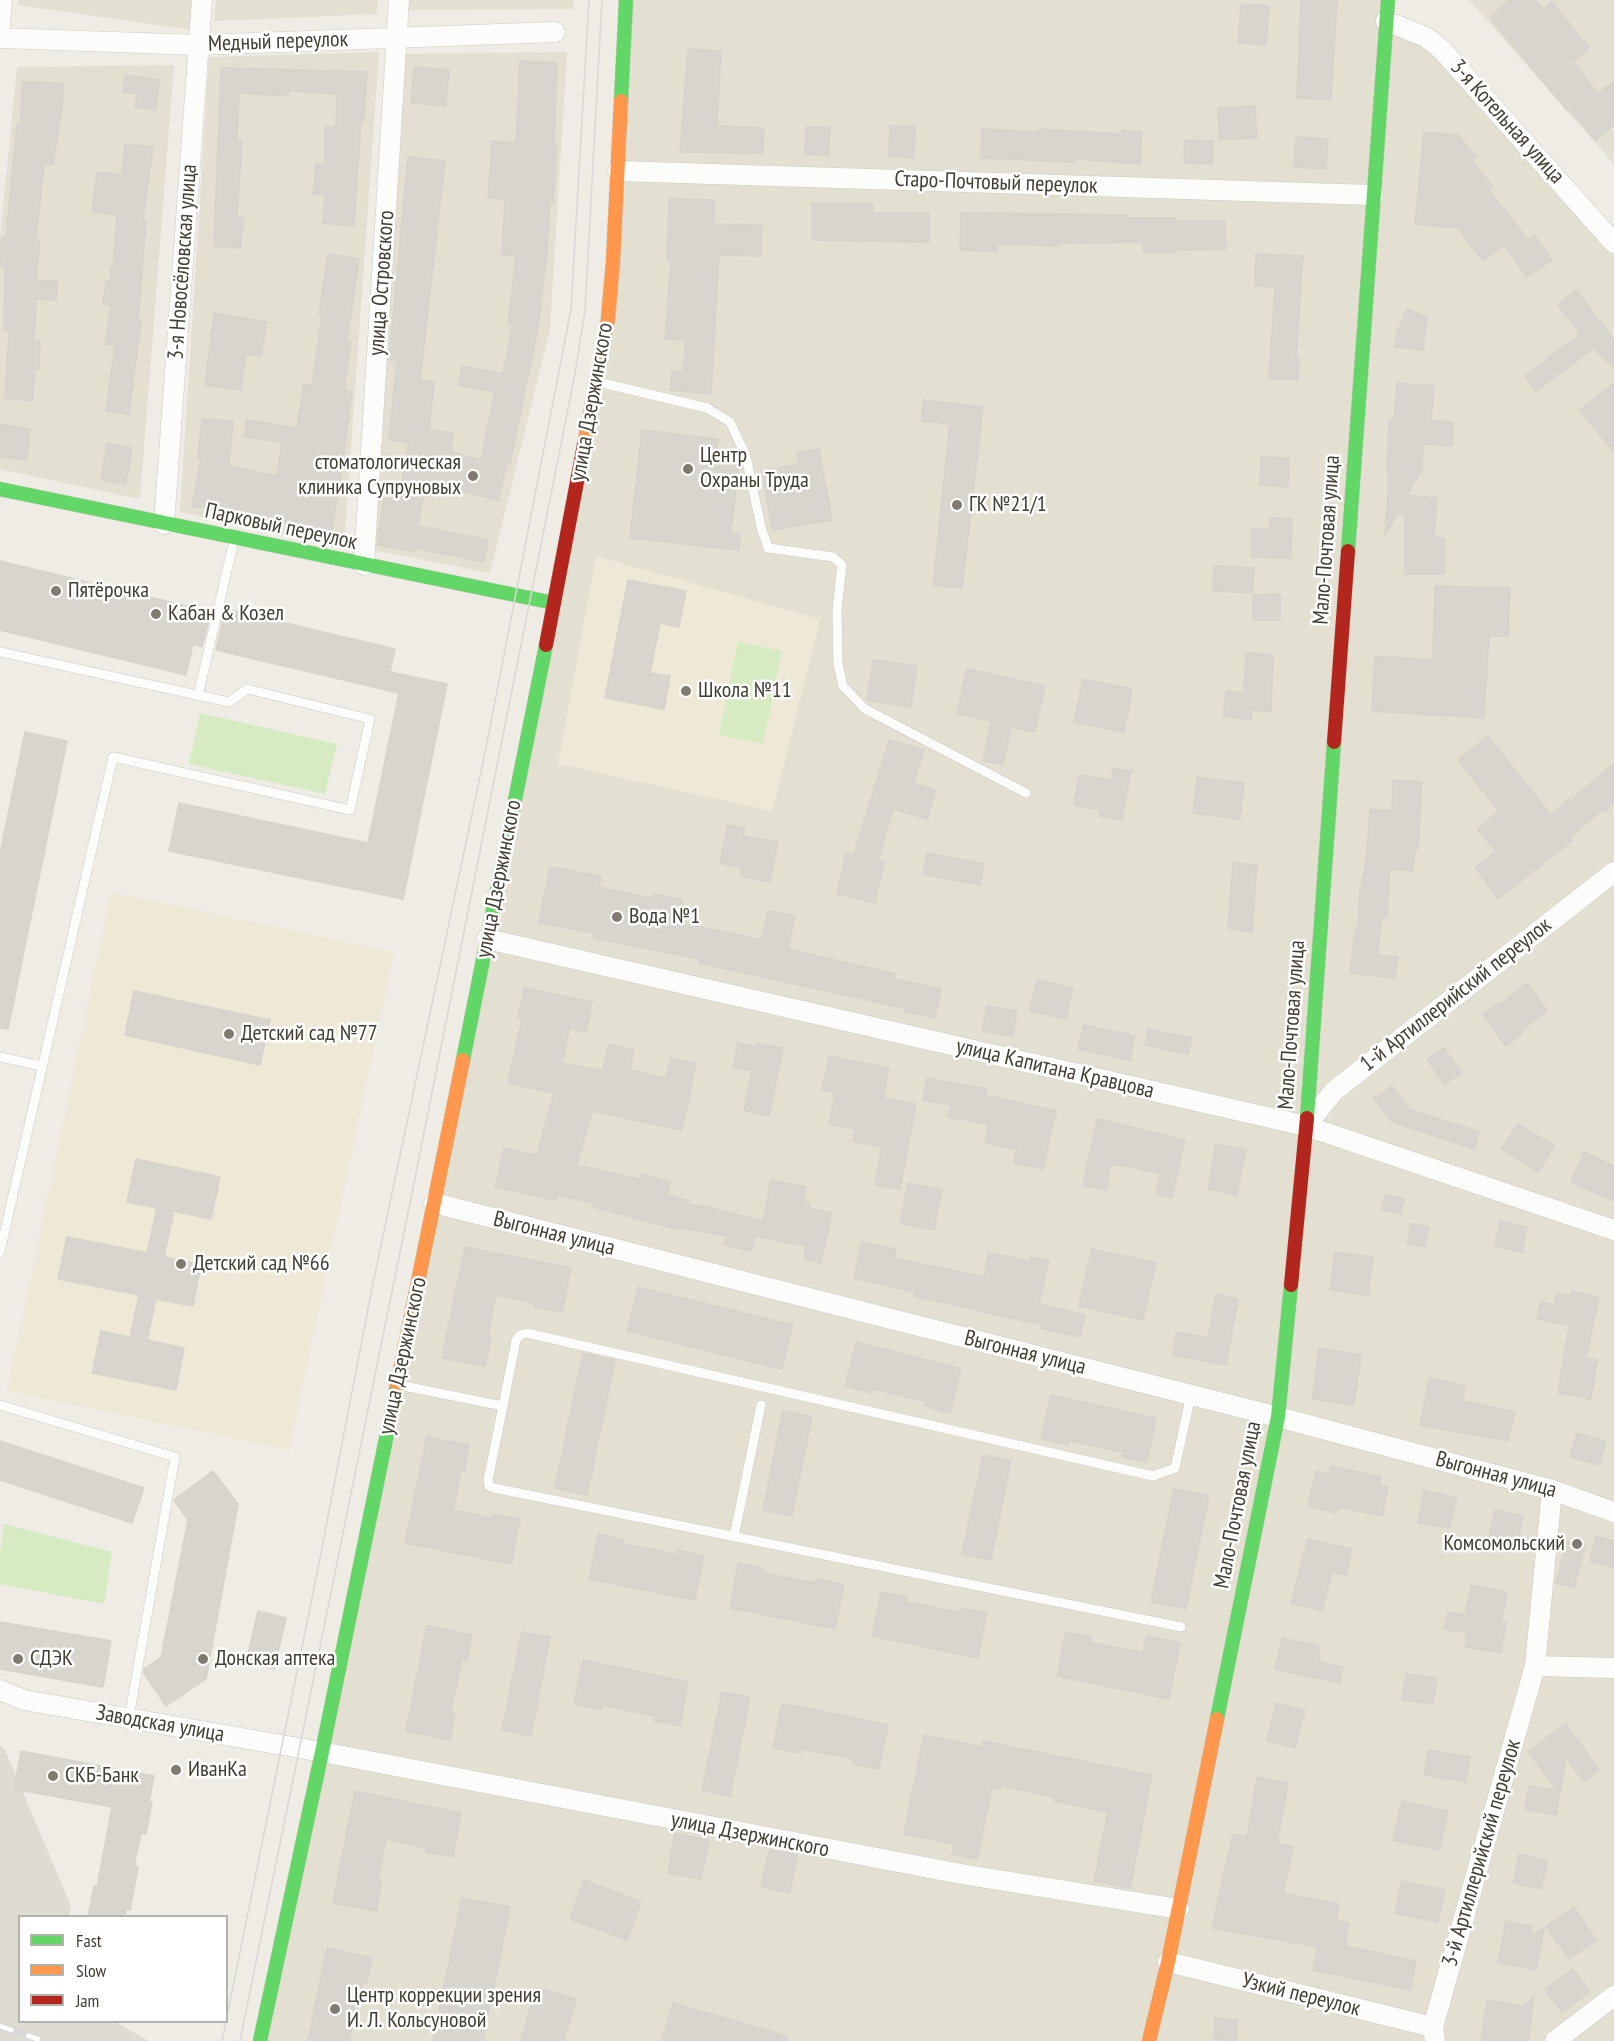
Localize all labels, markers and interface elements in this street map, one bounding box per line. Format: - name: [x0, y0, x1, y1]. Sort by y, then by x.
- street label: Медный переулок: [208, 26, 348, 58]
- street label: 3-я Котельная улица: [1444, 54, 1570, 190]
- street label: 3-я Новосёловская улица: [163, 163, 203, 361]
- street label: Старо-Почтовый переулок: [894, 166, 1098, 200]
- street label: улица Островского: [364, 209, 400, 357]
- street label: улица Дзержинского: [565, 321, 619, 483]
- place label: Центр Охраны Труда: [700, 443, 809, 494]
- place label: стоматологическая клиника Супруновых: [298, 450, 461, 502]
- street label: Мало-Почтовая улица: [1308, 454, 1346, 626]
- marker: Центр Охраны Труда: [681, 462, 695, 476]
- marker: стоматологическая клиника Супруновых: [466, 469, 480, 483]
- place label: ГК №21/1: [969, 492, 1047, 518]
- street label: Парковый переулок: [203, 498, 359, 556]
- marker: ГК №21/1: [950, 498, 964, 512]
- place label: Пятёрочка: [68, 578, 149, 604]
- marker: Пятёрочка: [49, 584, 63, 598]
- place label: Кабан & Козел: [168, 601, 284, 627]
- marker: Кабан & Козел: [149, 607, 163, 621]
- place label: Школа №11: [698, 678, 792, 704]
- marker: Школа №11: [679, 684, 693, 698]
- street label: улица Дзержинского: [471, 798, 527, 960]
- place label: Вода №1: [629, 904, 700, 930]
- marker: Вода №1: [610, 910, 624, 924]
- street label: 1-й Артиллерийский переулок: [1355, 912, 1557, 1078]
- street label: Мало-Почтовая улица: [1273, 939, 1311, 1111]
- place label: Детский сад №77: [241, 1021, 378, 1047]
- marker: Детский сад №77: [222, 1027, 236, 1041]
- street label: улица Капитана Кравцова: [953, 1033, 1157, 1105]
- street label: Выгонная улица: [491, 1206, 617, 1262]
- place label: Детский сад №66: [193, 1251, 330, 1277]
- marker: Детский сад №66: [174, 1257, 188, 1271]
- street label: улица Дзержинского: [373, 1275, 433, 1437]
- street label: Выгонная улица: [962, 1325, 1088, 1381]
- street label: Мало-Почтовая улица: [1209, 1419, 1267, 1591]
- street label: Выгонная улица: [1433, 1446, 1559, 1504]
- place label: Комсомольский: [1444, 1531, 1565, 1557]
- marker: Комсомольский: [1570, 1537, 1584, 1551]
- place label: СДЭК: [30, 1646, 73, 1672]
- place label: Донская аптека: [215, 1646, 335, 1672]
- marker: СДЭК: [11, 1652, 25, 1666]
- marker: Донская аптека: [196, 1652, 210, 1666]
- street label: Заводская улица: [94, 1700, 226, 1748]
- street label: 3-й Артиллерийский переулок: [1437, 1736, 1527, 1970]
- place label: ИванКа: [188, 1757, 247, 1783]
- place label: СКБ-Банк: [65, 1763, 139, 1789]
- marker: ИванКа: [169, 1763, 183, 1777]
- marker: СКБ-Банк: [46, 1769, 60, 1783]
- street label: улица Дзержинского: [669, 1807, 831, 1863]
- legend: [18, 1915, 228, 2023]
- text: Fast: [76, 1929, 102, 1952]
- text: Slow: [76, 1959, 106, 1982]
- street label: Узкий переулок: [1239, 1968, 1363, 2022]
- place label: Центр коррекции зрения И. Л. Кольсуновой: [347, 1983, 541, 2035]
- text: Jam: [76, 1989, 99, 2012]
- marker: Центр коррекции зрения И. Л. Кольсуновой: [328, 2002, 342, 2016]

